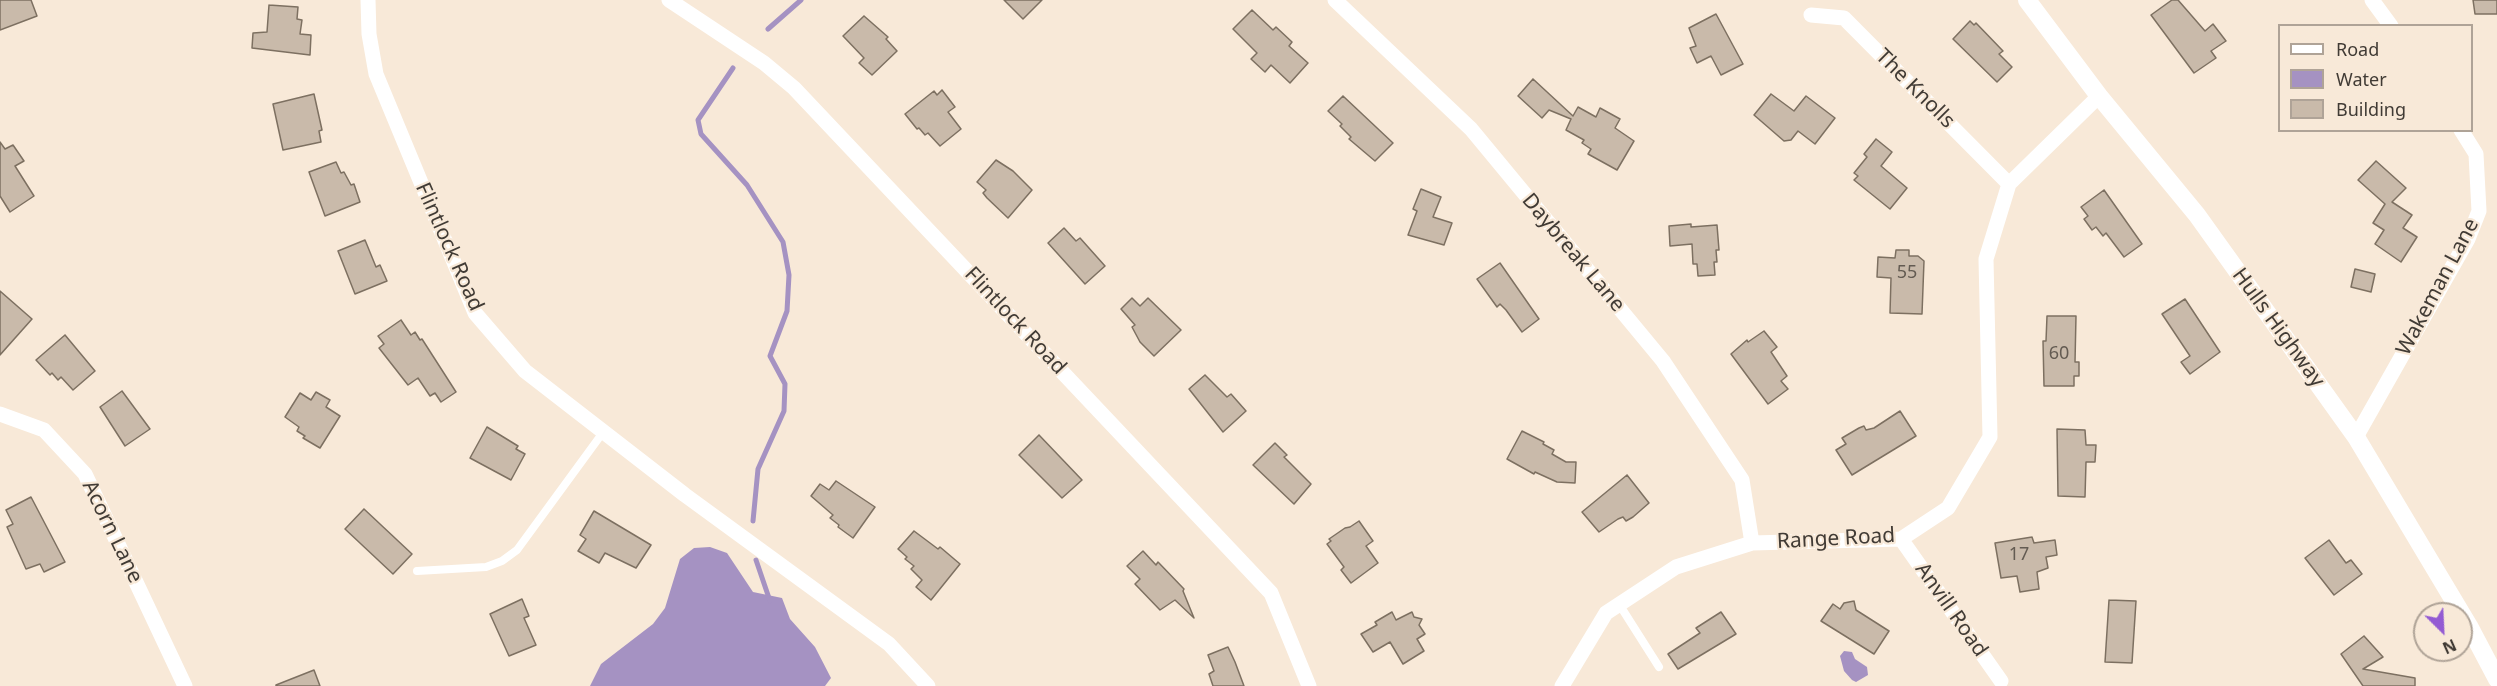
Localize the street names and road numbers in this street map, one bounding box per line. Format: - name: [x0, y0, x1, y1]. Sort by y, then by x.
- street label: The Knolls: [1870, 44, 1960, 134]
- street label: Flintlock Road: [409, 179, 489, 315]
- street label: Daybreak Lane: [1516, 189, 1630, 317]
- street label: Wakeman Lane: [2391, 214, 2485, 360]
- street label: Flintlock Road: [959, 262, 1071, 380]
- street label: Hulls Highway: [2226, 264, 2330, 392]
- street label: Acorn Lane: [76, 477, 148, 587]
- street label: Range Road: [1776, 523, 1896, 555]
- street label: Anvill Road: [1909, 558, 1993, 662]

